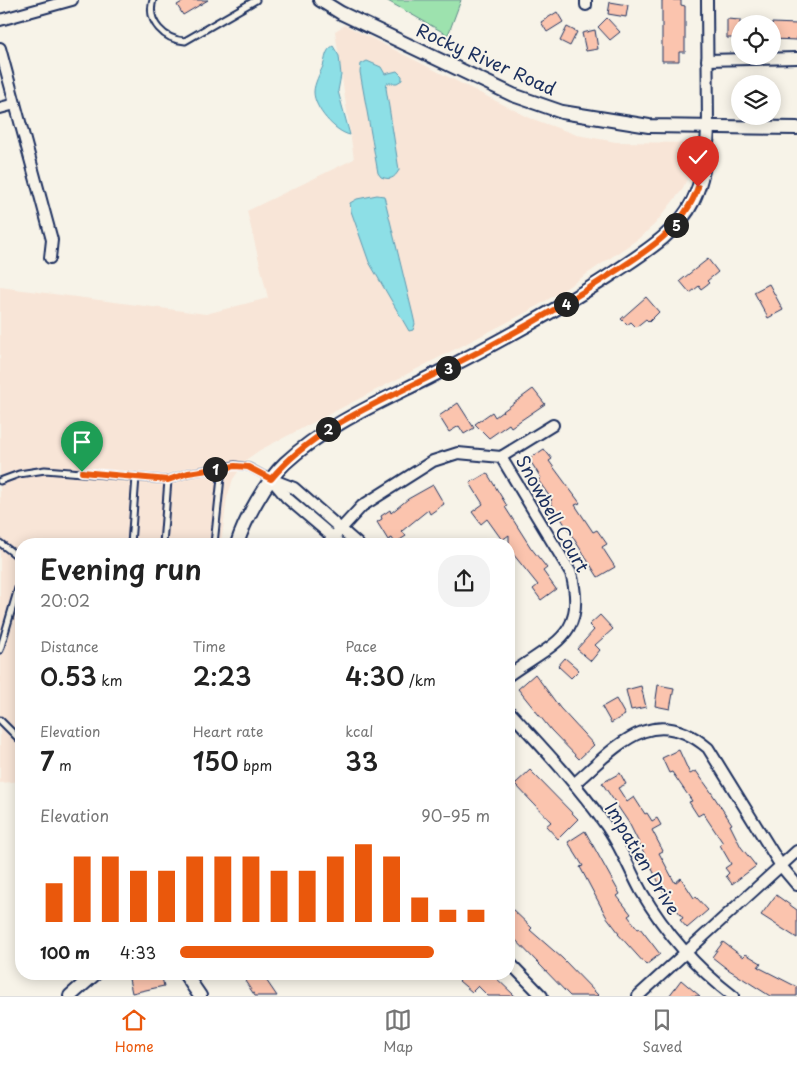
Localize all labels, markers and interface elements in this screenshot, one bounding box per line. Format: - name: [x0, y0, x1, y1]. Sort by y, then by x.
- map controls: [731, 15, 781, 125]
- button: locate: [731, 15, 781, 65]
- street label: Rocky River Road: [412, 16, 561, 102]
- button: layers: [731, 75, 781, 125]
- pin: [677, 136, 719, 187]
- icon: check: [684, 143, 712, 171]
- pin: 5: [664, 212, 688, 238]
- text: 5: [672, 215, 681, 236]
- pin: 4: [554, 292, 578, 316]
- text: 4: [562, 294, 571, 315]
- pin: 3: [436, 356, 460, 380]
- text: 3: [444, 358, 453, 379]
- pin: 2: [316, 416, 340, 442]
- text: 2: [324, 419, 333, 440]
- pin: [61, 421, 103, 472]
- icon: arrive: [68, 428, 96, 456]
- street label: Snowbell Court: [510, 450, 597, 577]
- pin: 1: [202, 456, 228, 482]
- text: 1: [212, 459, 219, 480]
- text: Evening run: [40, 547, 202, 590]
- button: share: [438, 555, 490, 607]
- text: 20:02: [40, 588, 90, 612]
- text: Distance: [40, 636, 99, 657]
- text: Time: [193, 636, 226, 657]
- text: Pace: [345, 636, 377, 657]
- text: 0.53: [40, 657, 97, 695]
- text: 2:23: [193, 657, 251, 695]
- text: 4:30: [345, 657, 404, 695]
- text: km: [97, 670, 122, 691]
- text: /km: [404, 670, 436, 691]
- text: Elevation: [40, 721, 100, 742]
- text: Heart rate: [193, 721, 263, 742]
- text: kcal: [345, 721, 373, 742]
- text: 7: [40, 742, 54, 780]
- text: 150: [193, 742, 239, 780]
- text: 33: [345, 742, 378, 780]
- text: m: [54, 755, 72, 776]
- text: bpm: [239, 755, 272, 776]
- street label: Impatien Drive: [599, 797, 688, 920]
- text: Elevation: [40, 803, 109, 827]
- text: 90–95 m: [421, 803, 490, 827]
- text: 100 m: [40, 940, 90, 964]
- text: 4:33: [120, 940, 156, 964]
- tab: Home: [115, 1006, 154, 1057]
- tab: Map: [383, 1006, 413, 1057]
- tab: Saved: [643, 1006, 682, 1057]

